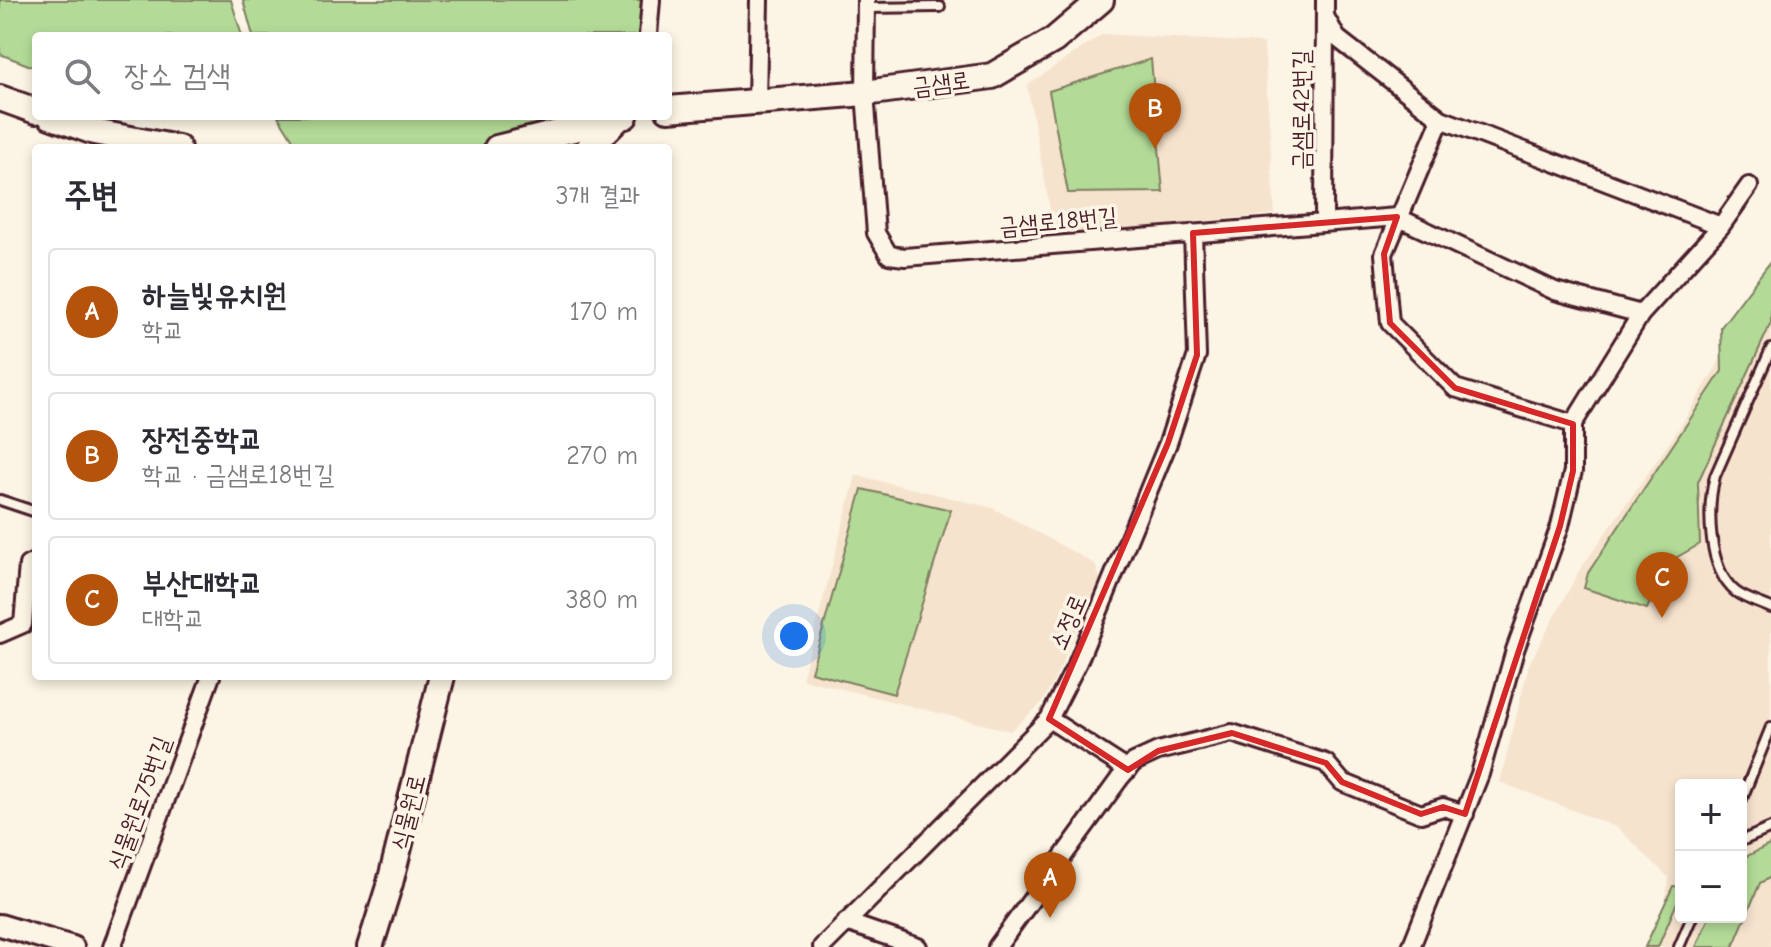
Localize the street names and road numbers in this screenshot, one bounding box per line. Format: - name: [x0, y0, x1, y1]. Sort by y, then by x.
- street label: 금샘로42번길: [1287, 50, 1315, 170]
- street label: 금샘로: [911, 66, 971, 100]
- street label: 금샘로18번길: [998, 202, 1118, 240]
- street label: 소정로: [1044, 590, 1092, 654]
- street label: 식물원로75번길: [102, 732, 176, 874]
- street label: 식물원로: [385, 771, 431, 853]

